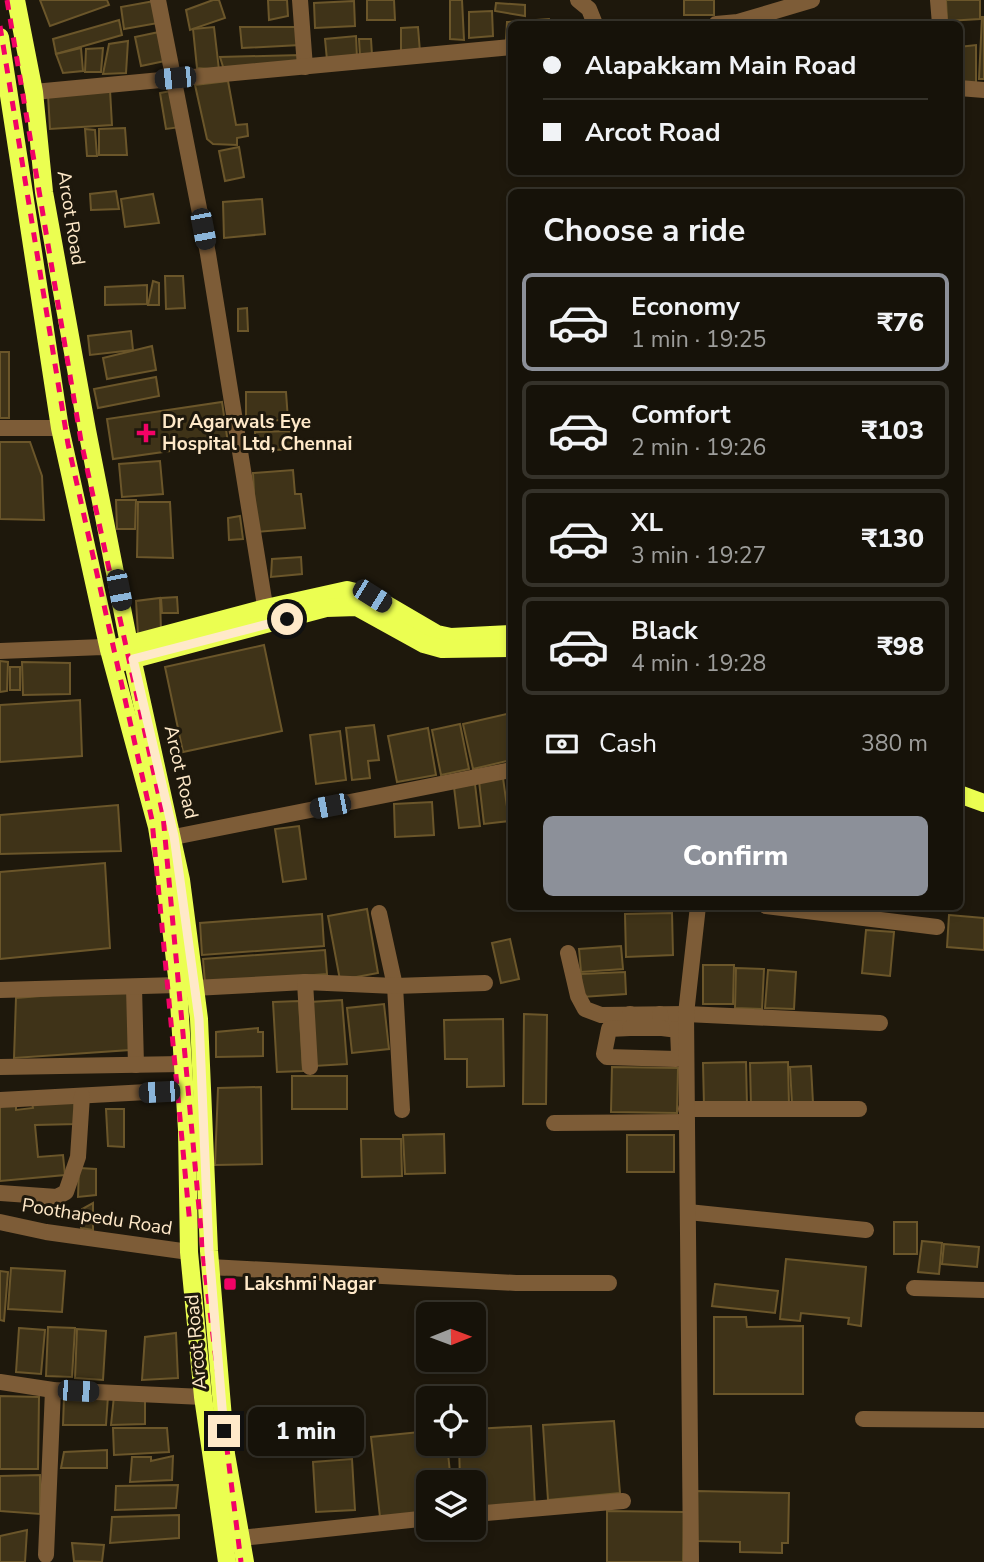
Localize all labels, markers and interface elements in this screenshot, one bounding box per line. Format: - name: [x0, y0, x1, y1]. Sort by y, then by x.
- text: Alapakkam Main Road: [585, 48, 856, 83]
- car: [154, 65, 197, 91]
- text: Arcot Road: [585, 115, 721, 150]
- street label: Arcot Road: [51, 169, 91, 267]
- car: [189, 206, 218, 252]
- text: Choose a ride: [543, 209, 745, 252]
- text: Economy: [631, 289, 740, 324]
- icon: car: [547, 291, 610, 354]
- text: ₹76: [877, 305, 924, 340]
- text: 1 min · 19:25: [631, 324, 766, 355]
- text: Comfort: [631, 397, 731, 432]
- icon: car: [547, 399, 610, 462]
- place label: Dr Agarwals Eye Hospital Ltd, Chennai: [162, 409, 352, 457]
- text: ₹103: [862, 413, 924, 448]
- marker: Dr Agarwals Eye Hospital Ltd, Chennai: [136, 423, 156, 443]
- text: 2 min · 19:26: [631, 432, 766, 463]
- text: XL: [631, 505, 663, 540]
- icon: car: [547, 507, 610, 570]
- text: ₹130: [862, 521, 924, 556]
- text: 3 min · 19:27: [631, 540, 766, 571]
- car: [105, 567, 134, 613]
- car: [349, 576, 396, 616]
- route start: [271, 603, 303, 635]
- text: Black: [631, 613, 698, 648]
- icon: car: [547, 615, 610, 678]
- text: ₹98: [877, 629, 924, 664]
- text: 4 min · 19:28: [631, 648, 766, 679]
- street label: Arcot Road: [158, 723, 204, 821]
- icon: cash: [543, 725, 581, 763]
- text: Cash: [599, 726, 657, 761]
- text: 380 m: [861, 728, 928, 759]
- car: [308, 792, 353, 820]
- button: Confirm: [543, 816, 928, 896]
- car: [138, 1080, 181, 1104]
- street label: Poothapedu Road: [20, 1192, 174, 1242]
- place label: Lakshmi Nagar: [244, 1271, 377, 1297]
- marker: Lakshmi Nagar: [222, 1276, 238, 1292]
- street label: Arcot Road: [179, 1293, 213, 1391]
- north arrow: [416, 1302, 486, 1372]
- map controls: [416, 1302, 486, 1540]
- car: [57, 1379, 100, 1403]
- button: locate: [416, 1386, 486, 1456]
- callout: 1 min: [248, 1406, 364, 1456]
- route end: [208, 1415, 240, 1447]
- text: 1 min: [276, 1416, 336, 1447]
- button: layers: [416, 1470, 486, 1540]

